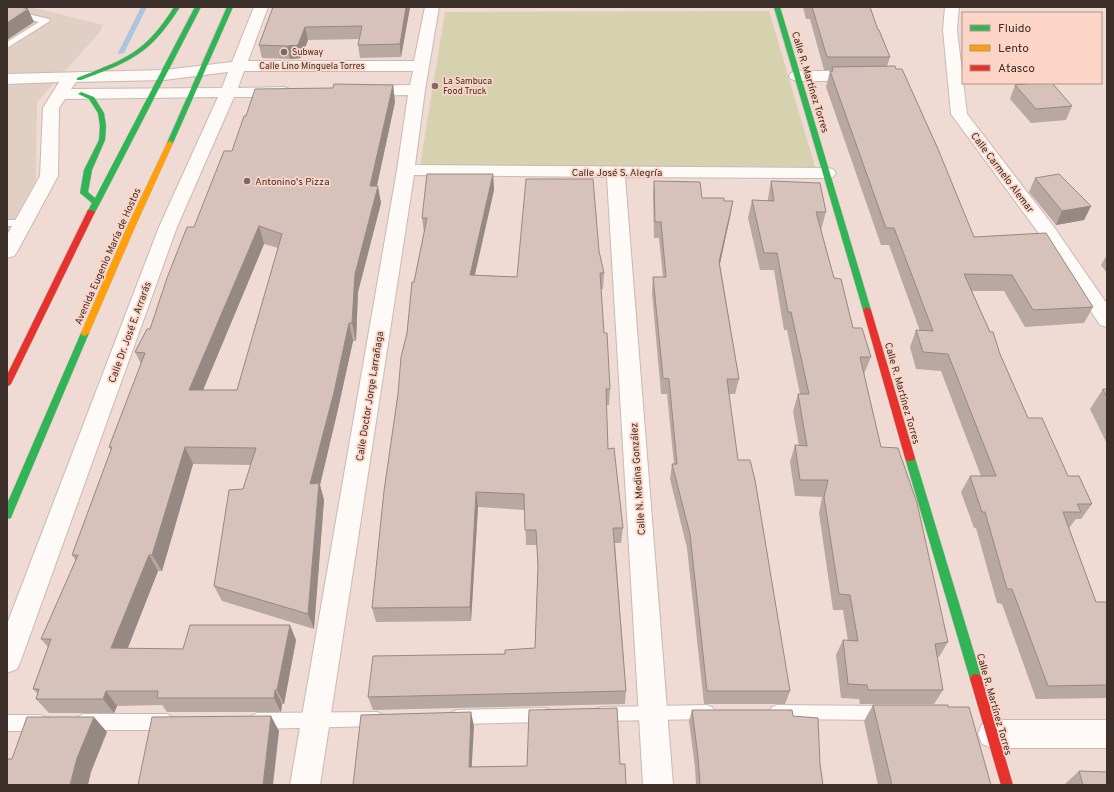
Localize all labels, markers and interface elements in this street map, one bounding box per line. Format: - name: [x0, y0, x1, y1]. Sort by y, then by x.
- legend: [962, 12, 1102, 84]
- text: Fluido: [998, 21, 1031, 37]
- street label: Calle R. Martínez Torres: [788, 30, 831, 135]
- text: Lento: [998, 41, 1029, 57]
- marker: Subway: [279, 47, 289, 57]
- place label: Subway: [292, 47, 323, 58]
- street label: Calle Lino Minguela Torres: [259, 61, 365, 72]
- text: Atasco: [998, 61, 1035, 77]
- place label: La Sambuca Food Truck: [443, 76, 492, 97]
- marker: La Sambuca Food Truck: [430, 81, 440, 91]
- street label: Calle Carmelo Alemar: [967, 130, 1036, 216]
- street label: Calle José S. Alegría: [572, 167, 662, 180]
- marker: Antonino's Pizza: [242, 176, 252, 186]
- place label: Antonino's Pizza: [255, 176, 329, 189]
- street label: Avenida Eugenio María de Hostos: [72, 186, 145, 327]
- street label: Calle Dr. José E. Arrarás: [106, 280, 155, 385]
- street label: Calle Doctor Jorge Larrañaga: [354, 330, 387, 462]
- street label: Calle R. Martínez Torres: [881, 341, 922, 446]
- street label: Calle N. Medina González: [628, 422, 649, 536]
- street label: Calle R. Martínez Torres: [973, 652, 1014, 757]

